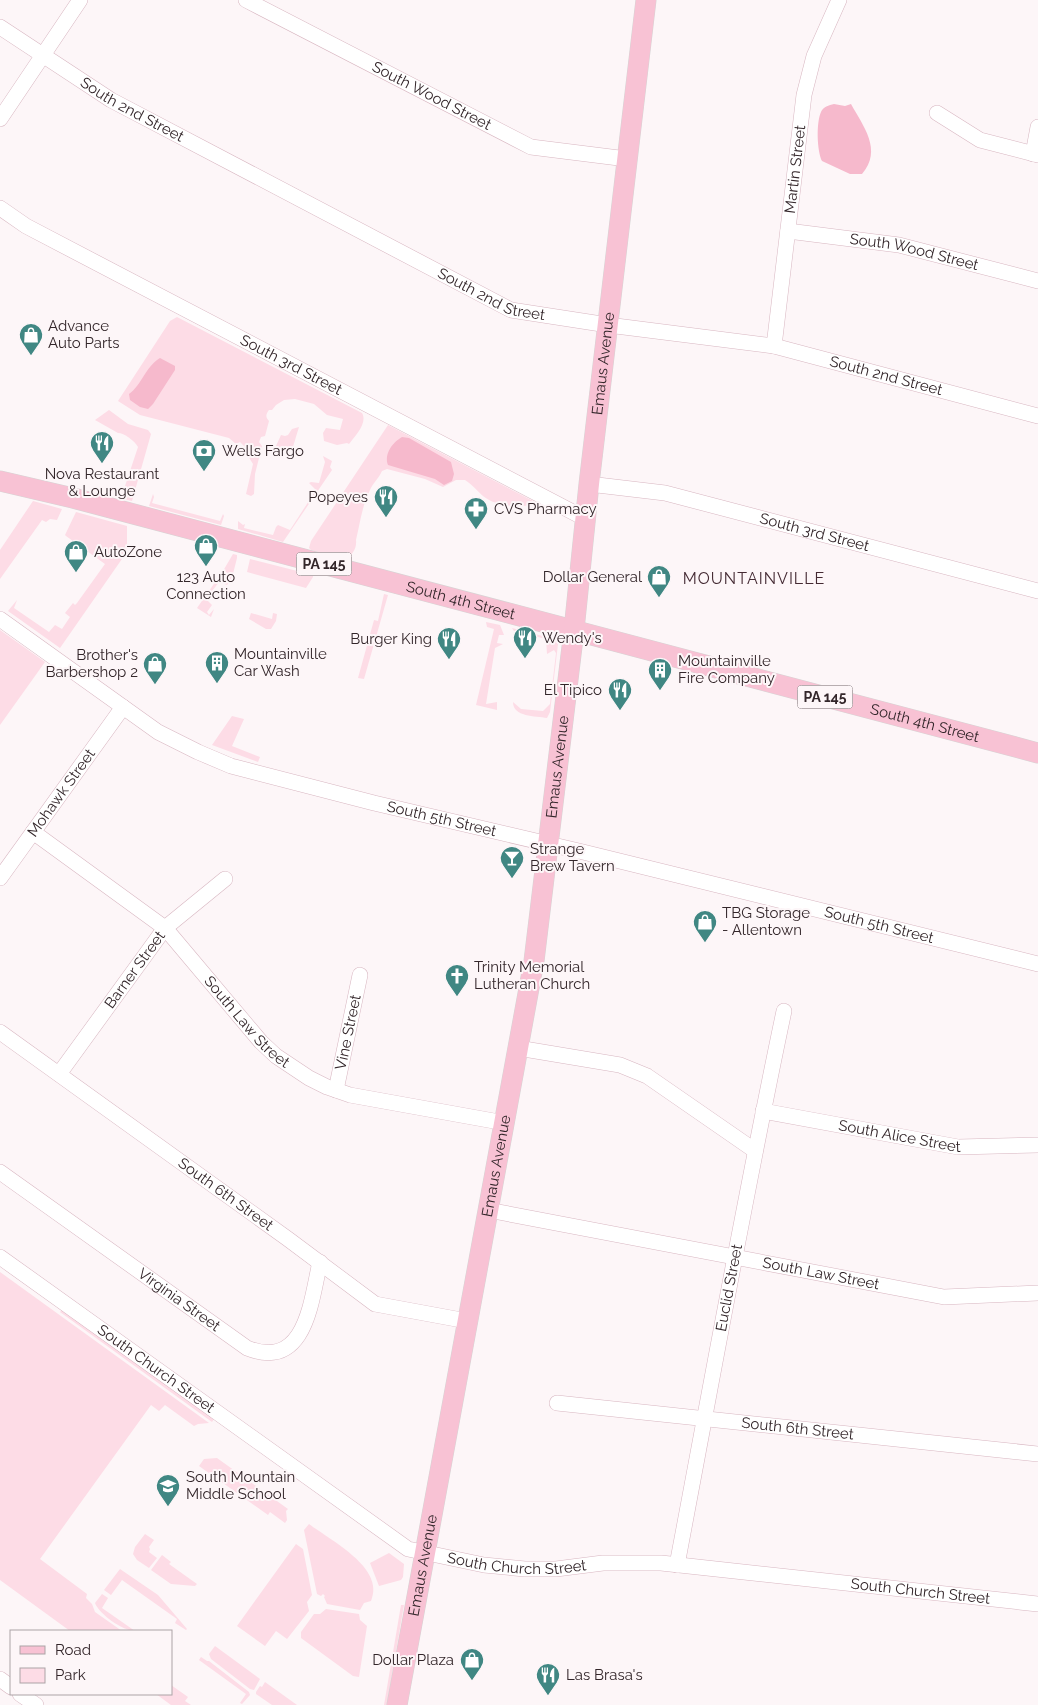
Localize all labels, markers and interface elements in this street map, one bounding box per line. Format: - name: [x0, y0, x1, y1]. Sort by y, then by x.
- street label: South Wood Street: [369, 58, 494, 134]
- street label: South 2nd Street: [77, 73, 187, 146]
- street label: Martin Street: [781, 124, 809, 215]
- street label: South Wood Street: [849, 230, 980, 274]
- street label: South 2nd Street: [435, 264, 546, 324]
- street label: Emaus Avenue: [588, 311, 618, 416]
- place label: Advance Auto Parts: [48, 317, 119, 352]
- shop icon: Advance Auto Parts: [18, 322, 44, 356]
- street label: South 3rd Street: [237, 331, 345, 399]
- street label: South 2nd Street: [828, 352, 944, 399]
- restaurant icon: Nova Restaurant & Lounge: [89, 430, 115, 464]
- bank icon: Wells Fargo: [191, 438, 217, 472]
- place label: Wells Fargo: [222, 442, 304, 460]
- place label: Nova Restaurant & Lounge: [45, 465, 159, 500]
- restaurant icon: Popeyes: [373, 484, 399, 518]
- place label: Popeyes: [308, 488, 368, 506]
- pharmacy icon: CVS Pharmacy: [463, 496, 489, 530]
- place label: CVS Pharmacy: [494, 500, 597, 518]
- street label: South 3rd Street: [758, 509, 871, 555]
- shop icon: 123 Auto Connection: [193, 533, 219, 567]
- shop icon: AutoZone: [63, 539, 89, 573]
- place label: AutoZone: [94, 543, 162, 561]
- road number: PA 145: [296, 552, 352, 576]
- shop icon: Dollar General: [646, 564, 672, 598]
- place label: 123 Auto Connection: [166, 568, 246, 603]
- place label: Dollar General: [543, 568, 643, 586]
- district label: MOUNTAINVILLE: [683, 569, 825, 588]
- street label: South 4th Street: [404, 577, 517, 623]
- restaurant icon: Wendy's: [512, 625, 538, 659]
- restaurant icon: Burger King: [436, 626, 462, 660]
- place label: Wendy's: [542, 629, 602, 647]
- place label: Burger King: [350, 630, 432, 648]
- place label: Mountainville Car Wash: [234, 645, 327, 680]
- place label: Brother's Barbershop 2: [45, 646, 138, 681]
- building icon: Mountainville Car Wash: [204, 650, 230, 684]
- shop icon: Brother's Barbershop 2: [142, 651, 168, 685]
- place label: Mountainville Fire Company: [678, 652, 775, 687]
- building icon: Mountainville Fire Company: [647, 657, 673, 691]
- restaurant icon: El Tipico: [607, 677, 633, 711]
- place label: El Tipico: [544, 681, 602, 699]
- road number: PA 145: [798, 686, 852, 709]
- street label: South 4th Street: [868, 700, 981, 746]
- street label: Emaus Avenue: [542, 714, 573, 819]
- street label: Mohawk Street: [24, 745, 99, 840]
- street label: South 5th Street: [385, 797, 498, 840]
- place label: Strange Brew Tavern: [530, 840, 615, 875]
- bar icon: Strange Brew Tavern: [499, 845, 525, 879]
- street label: South 5th Street: [822, 903, 936, 947]
- place label: TBG Storage - Allentown: [722, 904, 810, 939]
- shop icon: TBG Storage - Allentown: [692, 909, 718, 943]
- street label: Barner Street: [101, 927, 169, 1012]
- place label: Trinity Memorial Lutheran Church: [474, 958, 590, 993]
- church icon: Trinity Memorial Lutheran Church: [444, 963, 470, 997]
- street label: South Law Street: [200, 972, 293, 1072]
- street label: Vine Street: [331, 993, 365, 1072]
- street label: Emaus Avenue: [478, 1113, 514, 1218]
- street label: South Alice Street: [837, 1116, 961, 1156]
- street label: South 6th Street: [175, 1154, 277, 1234]
- street label: Euclid Street: [712, 1243, 746, 1333]
- street label: South Law Street: [761, 1254, 881, 1293]
- street label: Virginia Street: [135, 1264, 224, 1335]
- street label: South Church Street: [94, 1321, 218, 1417]
- street label: South 6th Street: [741, 1414, 855, 1443]
- place label: South Mountain Middle School: [186, 1468, 295, 1503]
- school or university icon: South Mountain Middle School: [155, 1473, 181, 1507]
- street label: Emaus Avenue: [405, 1513, 441, 1618]
- street label: South Church Street: [446, 1548, 587, 1578]
- street label: South Church Street: [850, 1575, 991, 1608]
- legend: [10, 1630, 172, 1695]
- text: Road: [55, 1641, 91, 1659]
- shop icon: Dollar Plaza: [459, 1647, 485, 1681]
- place label: Dollar Plaza: [372, 1651, 454, 1669]
- restaurant icon: Las Brasa's: [535, 1662, 561, 1696]
- text: Park: [55, 1666, 86, 1684]
- place label: Las Brasa's: [566, 1666, 643, 1684]

